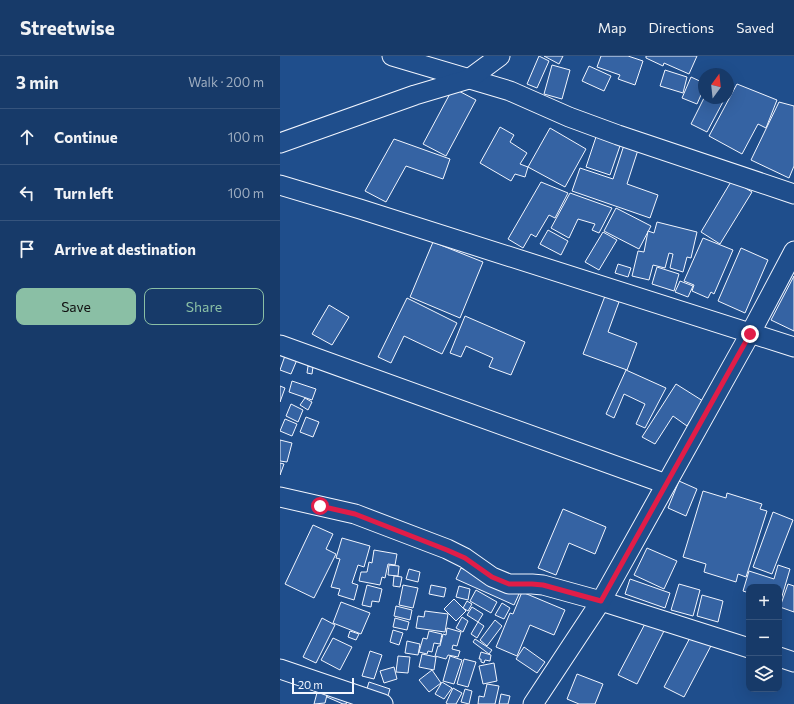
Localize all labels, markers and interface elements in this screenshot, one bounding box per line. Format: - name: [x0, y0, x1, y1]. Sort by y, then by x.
- text: Streetwise: [20, 16, 115, 39]
- text: Map: [598, 19, 627, 36]
- text: Directions: [649, 19, 714, 36]
- text: Saved: [736, 19, 774, 36]
- north arrow: [698, 68, 734, 104]
- text: 3 min: [16, 72, 59, 93]
- text: Walk · 200 m: [188, 74, 264, 90]
- icon: ahead: [16, 126, 38, 148]
- text: Continue: [54, 128, 118, 146]
- text: 100 m: [228, 129, 264, 145]
- icon: left: [16, 182, 38, 204]
- text: Turn left: [54, 184, 113, 202]
- text: 100 m: [228, 185, 264, 201]
- icon: arrive: [16, 238, 38, 260]
- text: Arrive at destination: [54, 240, 196, 258]
- button: Save: [16, 288, 136, 325]
- button: Share: [144, 288, 264, 325]
- route end: [741, 325, 759, 343]
- route start: [311, 497, 329, 515]
- map controls: [746, 584, 782, 692]
- button: +: [746, 584, 782, 620]
- button: −: [746, 620, 782, 656]
- button: layers: [746, 656, 782, 692]
- scale bar: [292, 676, 354, 695]
- text: 20 m: [298, 678, 323, 691]

